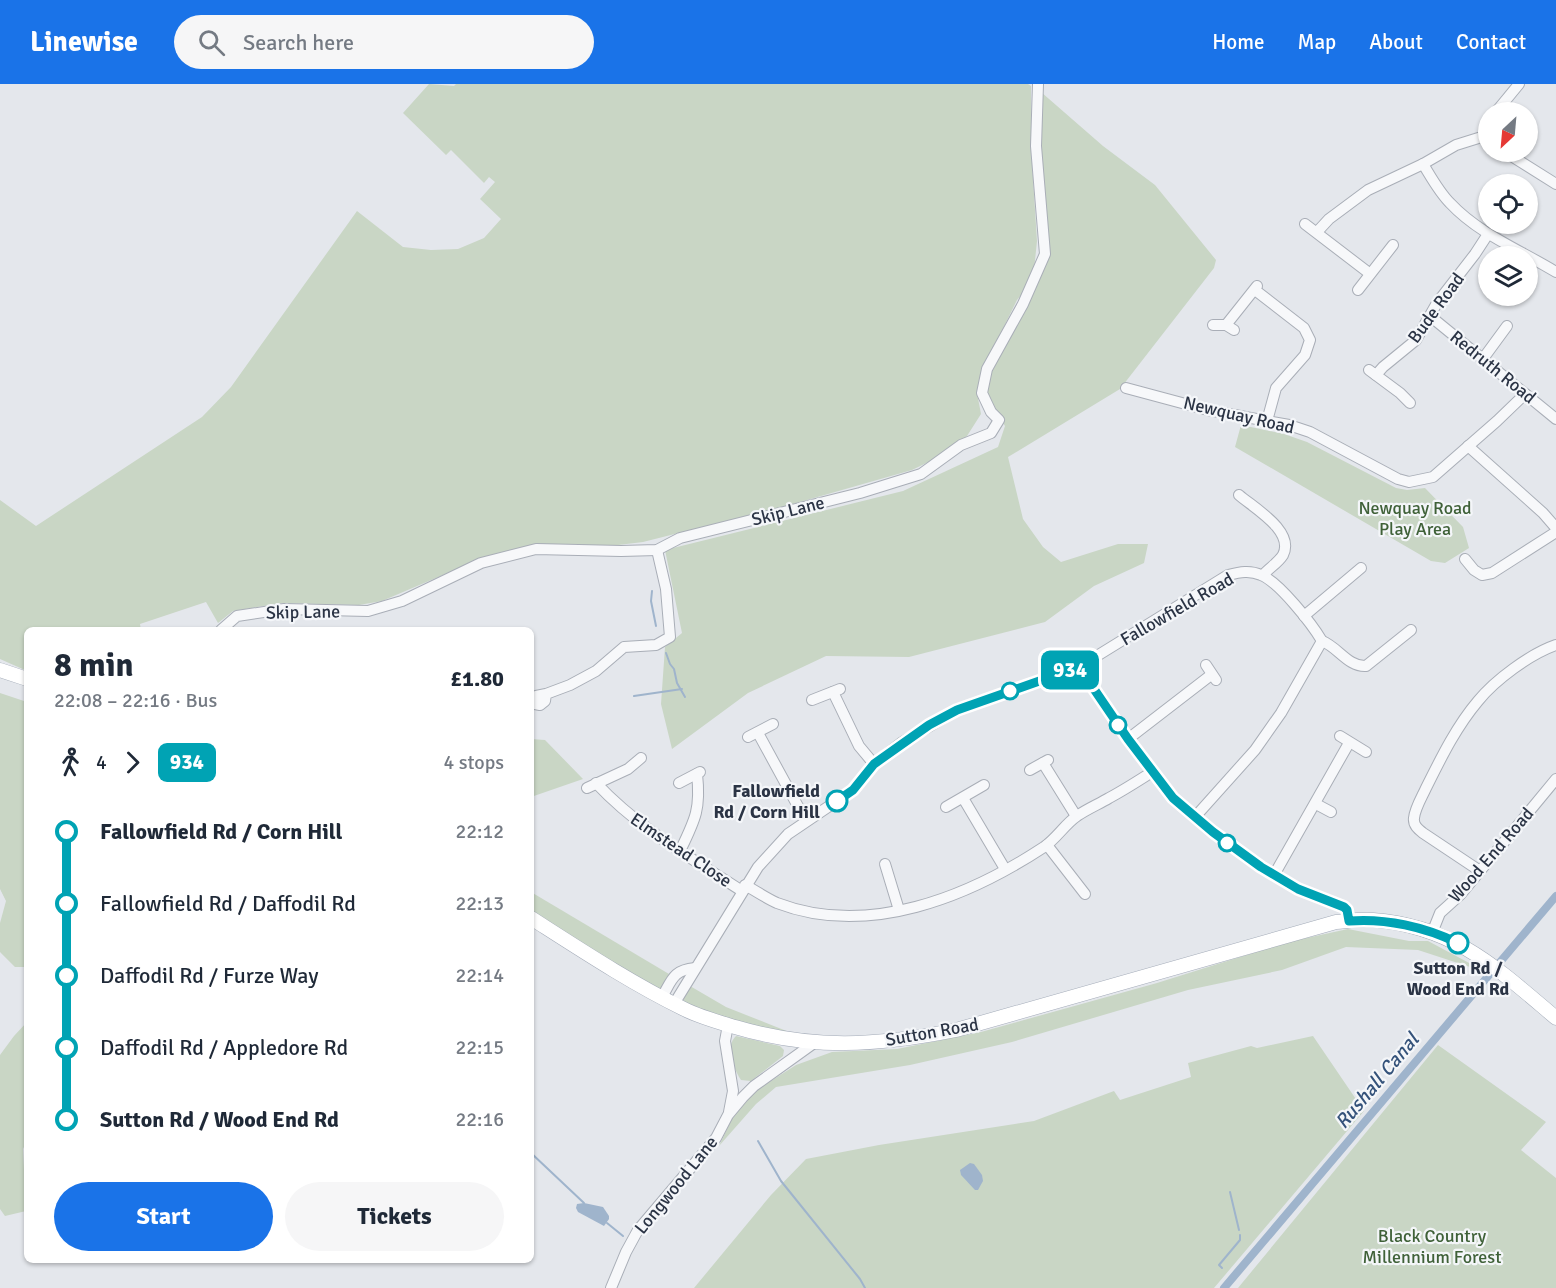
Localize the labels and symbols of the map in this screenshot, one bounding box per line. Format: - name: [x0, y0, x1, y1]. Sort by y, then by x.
- north arrow: [1478, 102, 1538, 162]
- street label: Bude Road: [1403, 268, 1469, 348]
- street label: Redruth Road: [1446, 326, 1540, 408]
- street label: Newquay Road: [1181, 392, 1297, 438]
- street label: Skip Lane: [749, 491, 827, 531]
- park label: Newquay Road Play Area: [1358, 497, 1472, 540]
- street label: Fallowfield Road: [1116, 568, 1238, 650]
- street label: Skip Lane: [266, 600, 340, 624]
- line badge: 934: [1036, 650, 1104, 690]
- unlabelled marker: [1001, 682, 1019, 700]
- unlabelled marker: [1109, 716, 1127, 734]
- place label: Fallowfield Rd / Corn Hill: [713, 780, 820, 823]
- marker: Fallowfield Rd / Corn Hill: [826, 790, 848, 812]
- street label: Wood End Road: [1444, 803, 1538, 907]
- street label: Elmstead Close: [626, 808, 736, 892]
- unlabelled marker: [1218, 834, 1236, 852]
- marker: Sutton Rd / Wood End Rd: [1447, 932, 1469, 954]
- place label: Sutton Rd / Wood End Rd: [1407, 957, 1509, 1000]
- street label: Sutton Road: [884, 1013, 980, 1051]
- water label: Rushall Canal: [1330, 1026, 1426, 1134]
- street label: Longwood Lane: [630, 1132, 722, 1238]
- park label: Black Country Millennium Forest: [1363, 1225, 1502, 1268]

